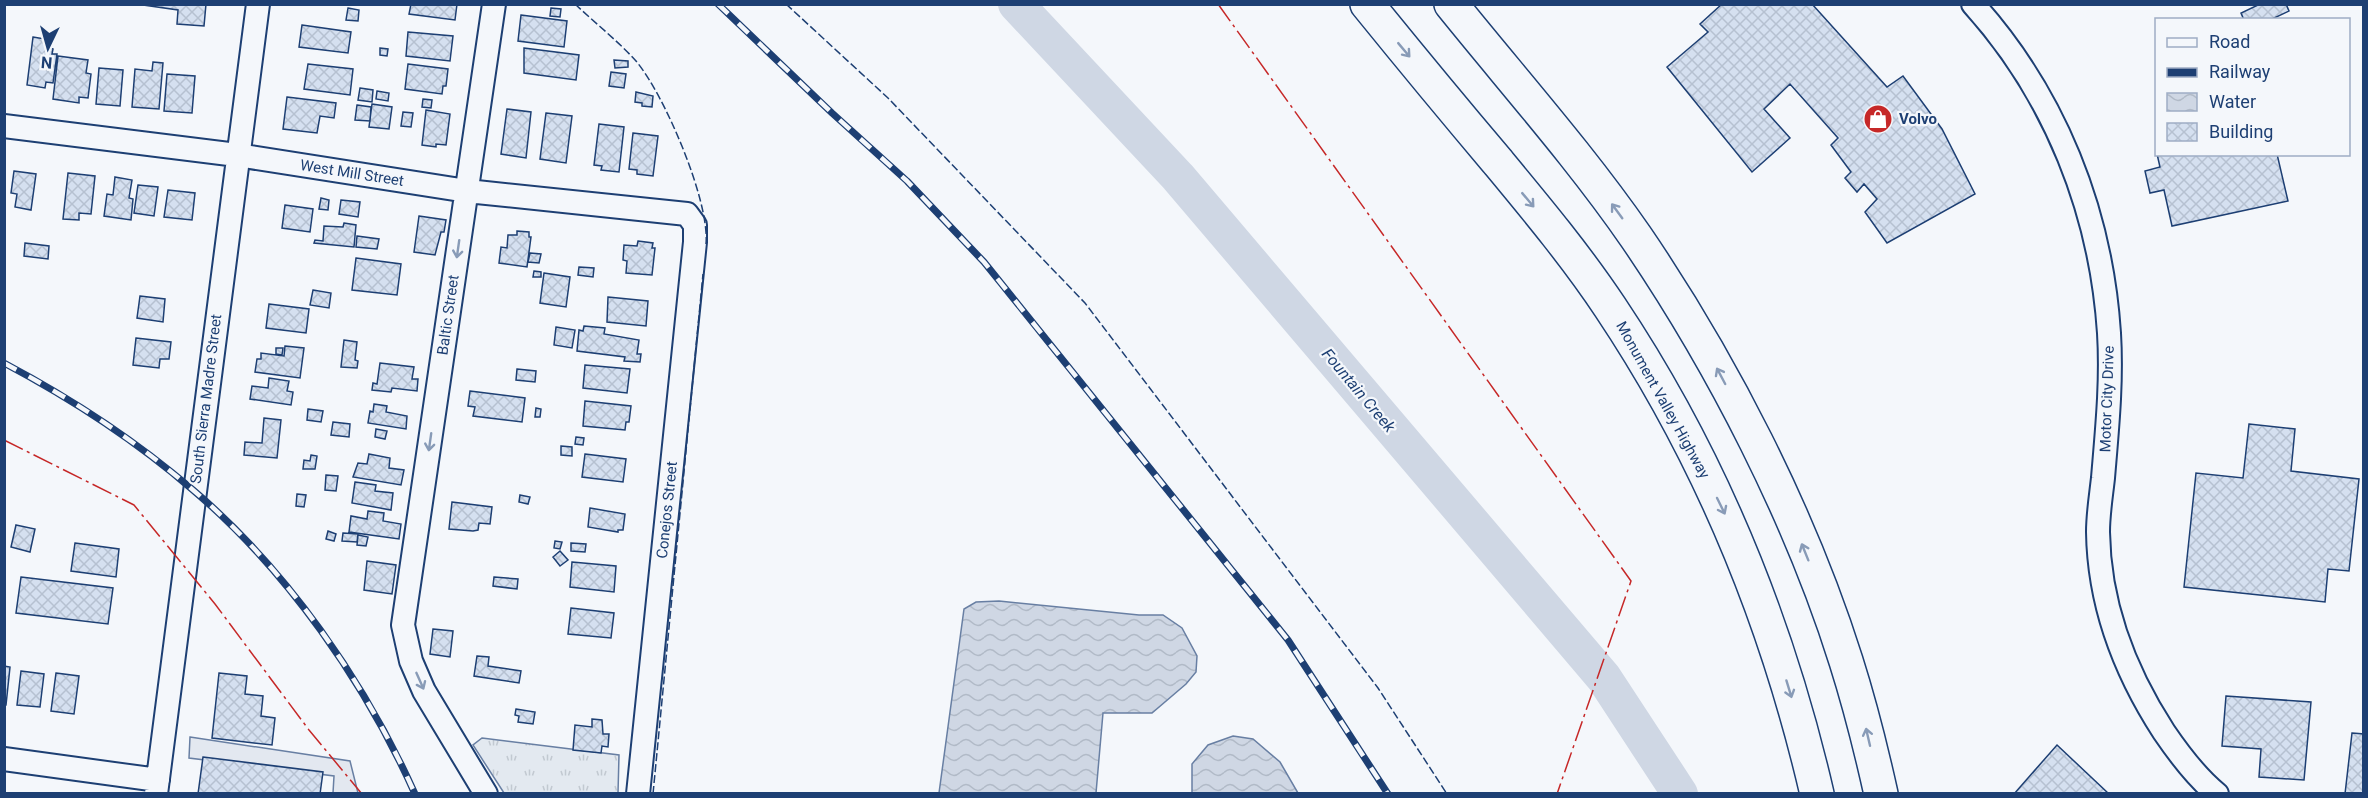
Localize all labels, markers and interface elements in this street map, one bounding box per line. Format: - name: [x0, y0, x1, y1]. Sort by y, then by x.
- north arrow: [18, 18, 78, 78]
- legend: [2155, 18, 2350, 156]
- text: Road: [2209, 31, 2250, 52]
- one-way arrow: [1397, 41, 1410, 57]
- text: N: [40, 52, 53, 72]
- text: Railway: [2209, 61, 2271, 82]
- text: Water: [2209, 91, 2256, 112]
- shop icon: Volvo: [1862, 103, 1894, 135]
- place label: Volvo: [1899, 110, 1937, 128]
- text: Building: [2209, 121, 2273, 142]
- street label: West Mill Street: [299, 156, 405, 190]
- one-way arrow: [1522, 191, 1535, 207]
- one-way arrow: [1611, 204, 1623, 220]
- one-way arrow: [453, 238, 464, 258]
- street label: Baltic Street: [433, 274, 463, 356]
- street label: South Sierra Madre Street: [187, 313, 225, 485]
- street label: Monument Valley Highway: [1612, 318, 1714, 482]
- water label: Fountain Creek: [1318, 344, 1400, 437]
- street label: Motor City Drive: [2096, 345, 2118, 453]
- one-way arrow: [1715, 368, 1726, 386]
- one-way arrow: [424, 431, 435, 451]
- street label: Conejos Street: [653, 460, 681, 560]
- one-way arrow: [1715, 497, 1727, 515]
- one-way arrow: [1799, 543, 1810, 562]
- one-way arrow: [415, 672, 426, 690]
- one-way arrow: [1784, 679, 1795, 698]
- one-way arrow: [1861, 727, 1873, 746]

